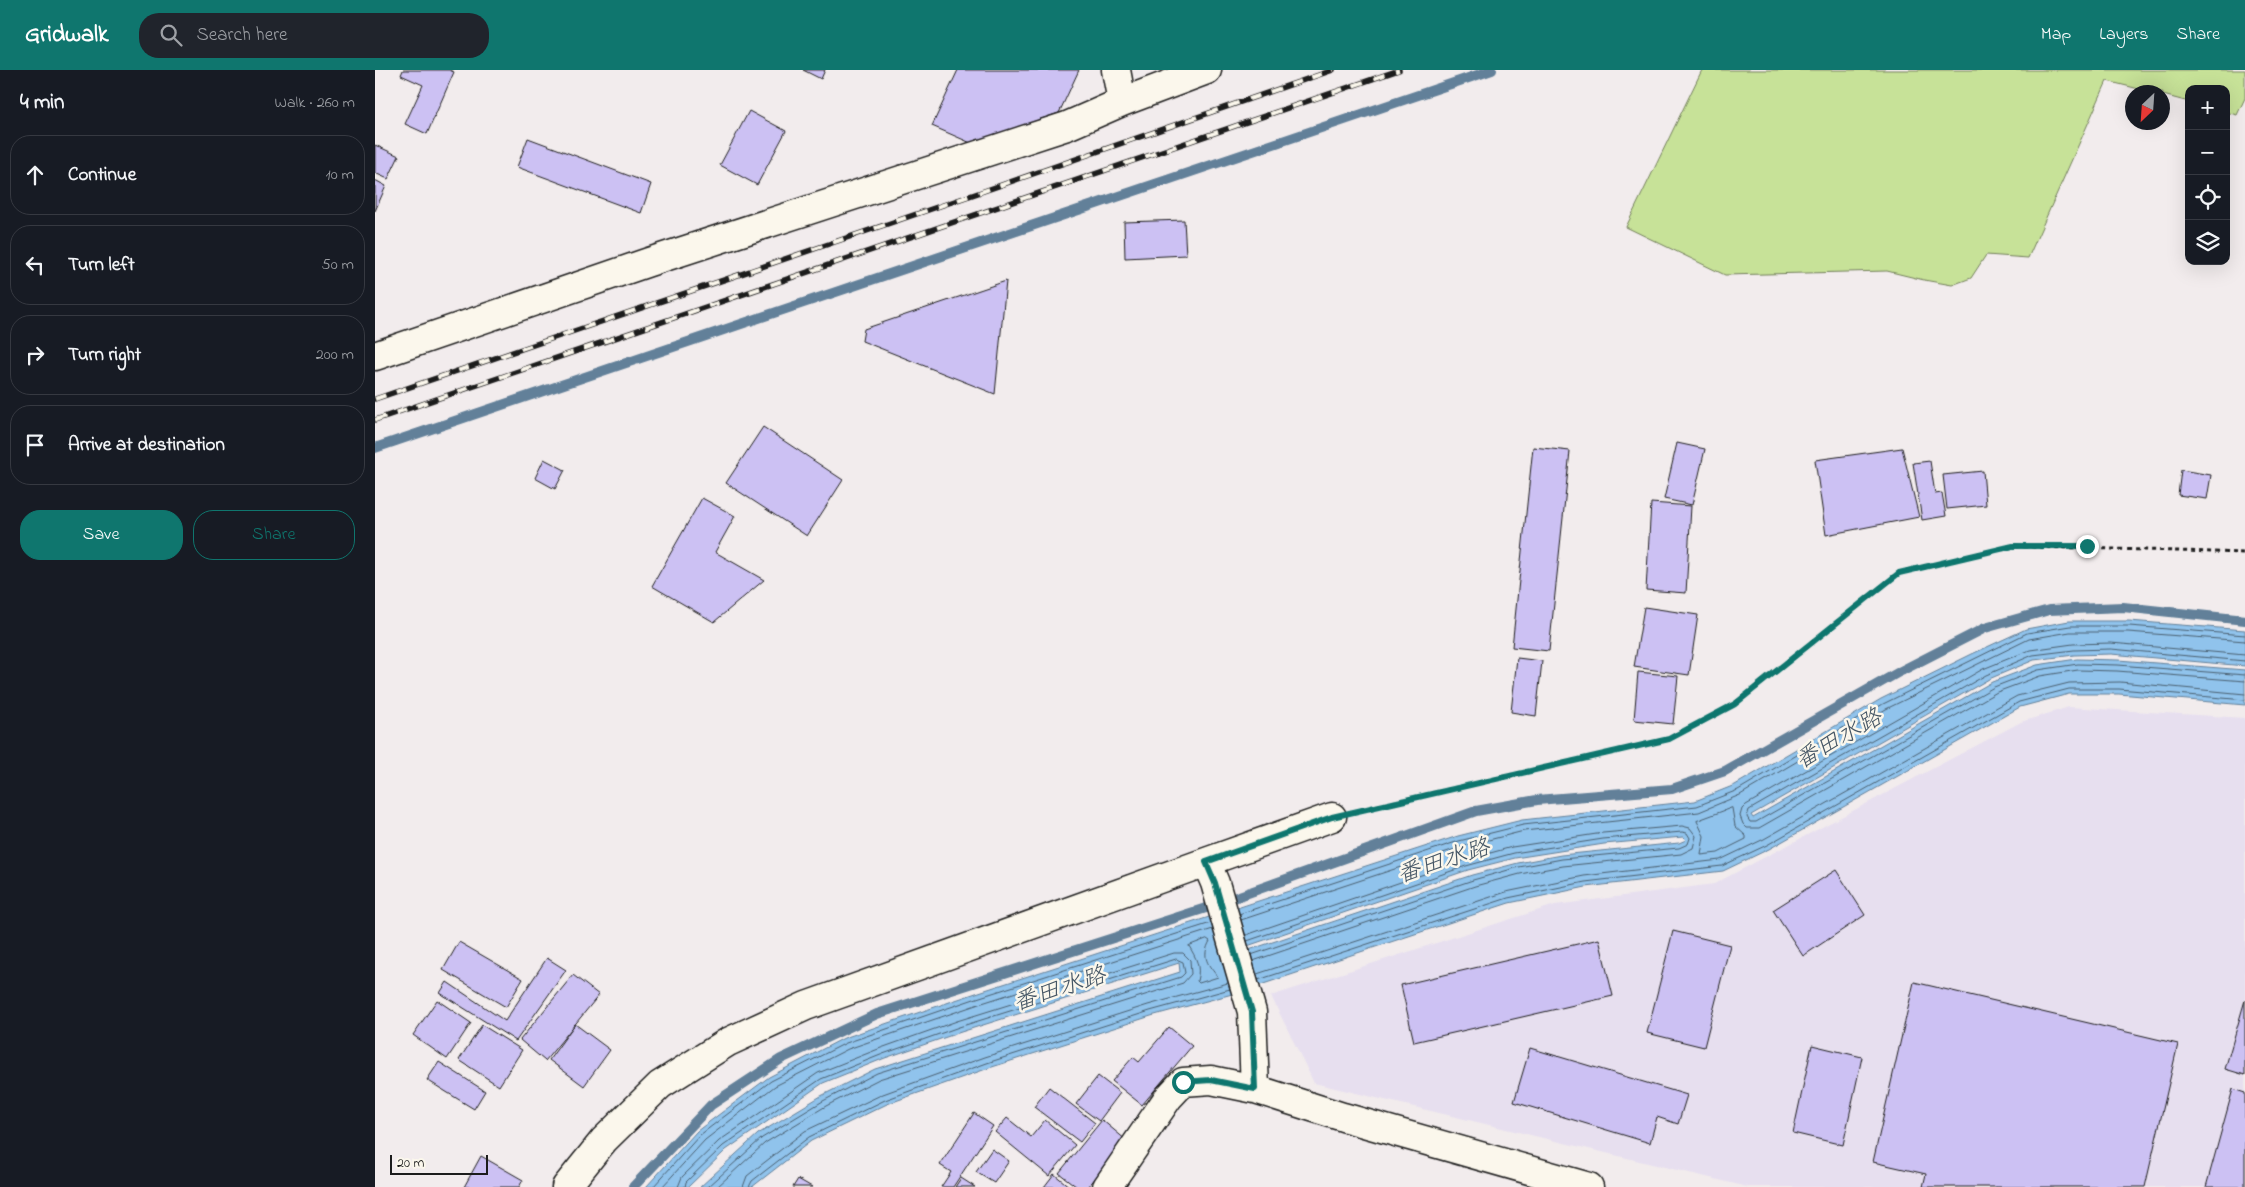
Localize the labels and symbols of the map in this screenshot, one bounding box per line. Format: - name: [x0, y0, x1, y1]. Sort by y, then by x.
- north arrow: [2125, 85, 2170, 130]
- route end: [2076, 535, 2099, 558]
- water label: 番田水路: [1789, 700, 1891, 779]
- water label: 番田水路: [1393, 830, 1497, 894]
- water label: 番田水路: [1009, 958, 1113, 1022]
- route start: [1172, 1071, 1195, 1094]
- scale bar: [390, 1152, 487, 1175]

